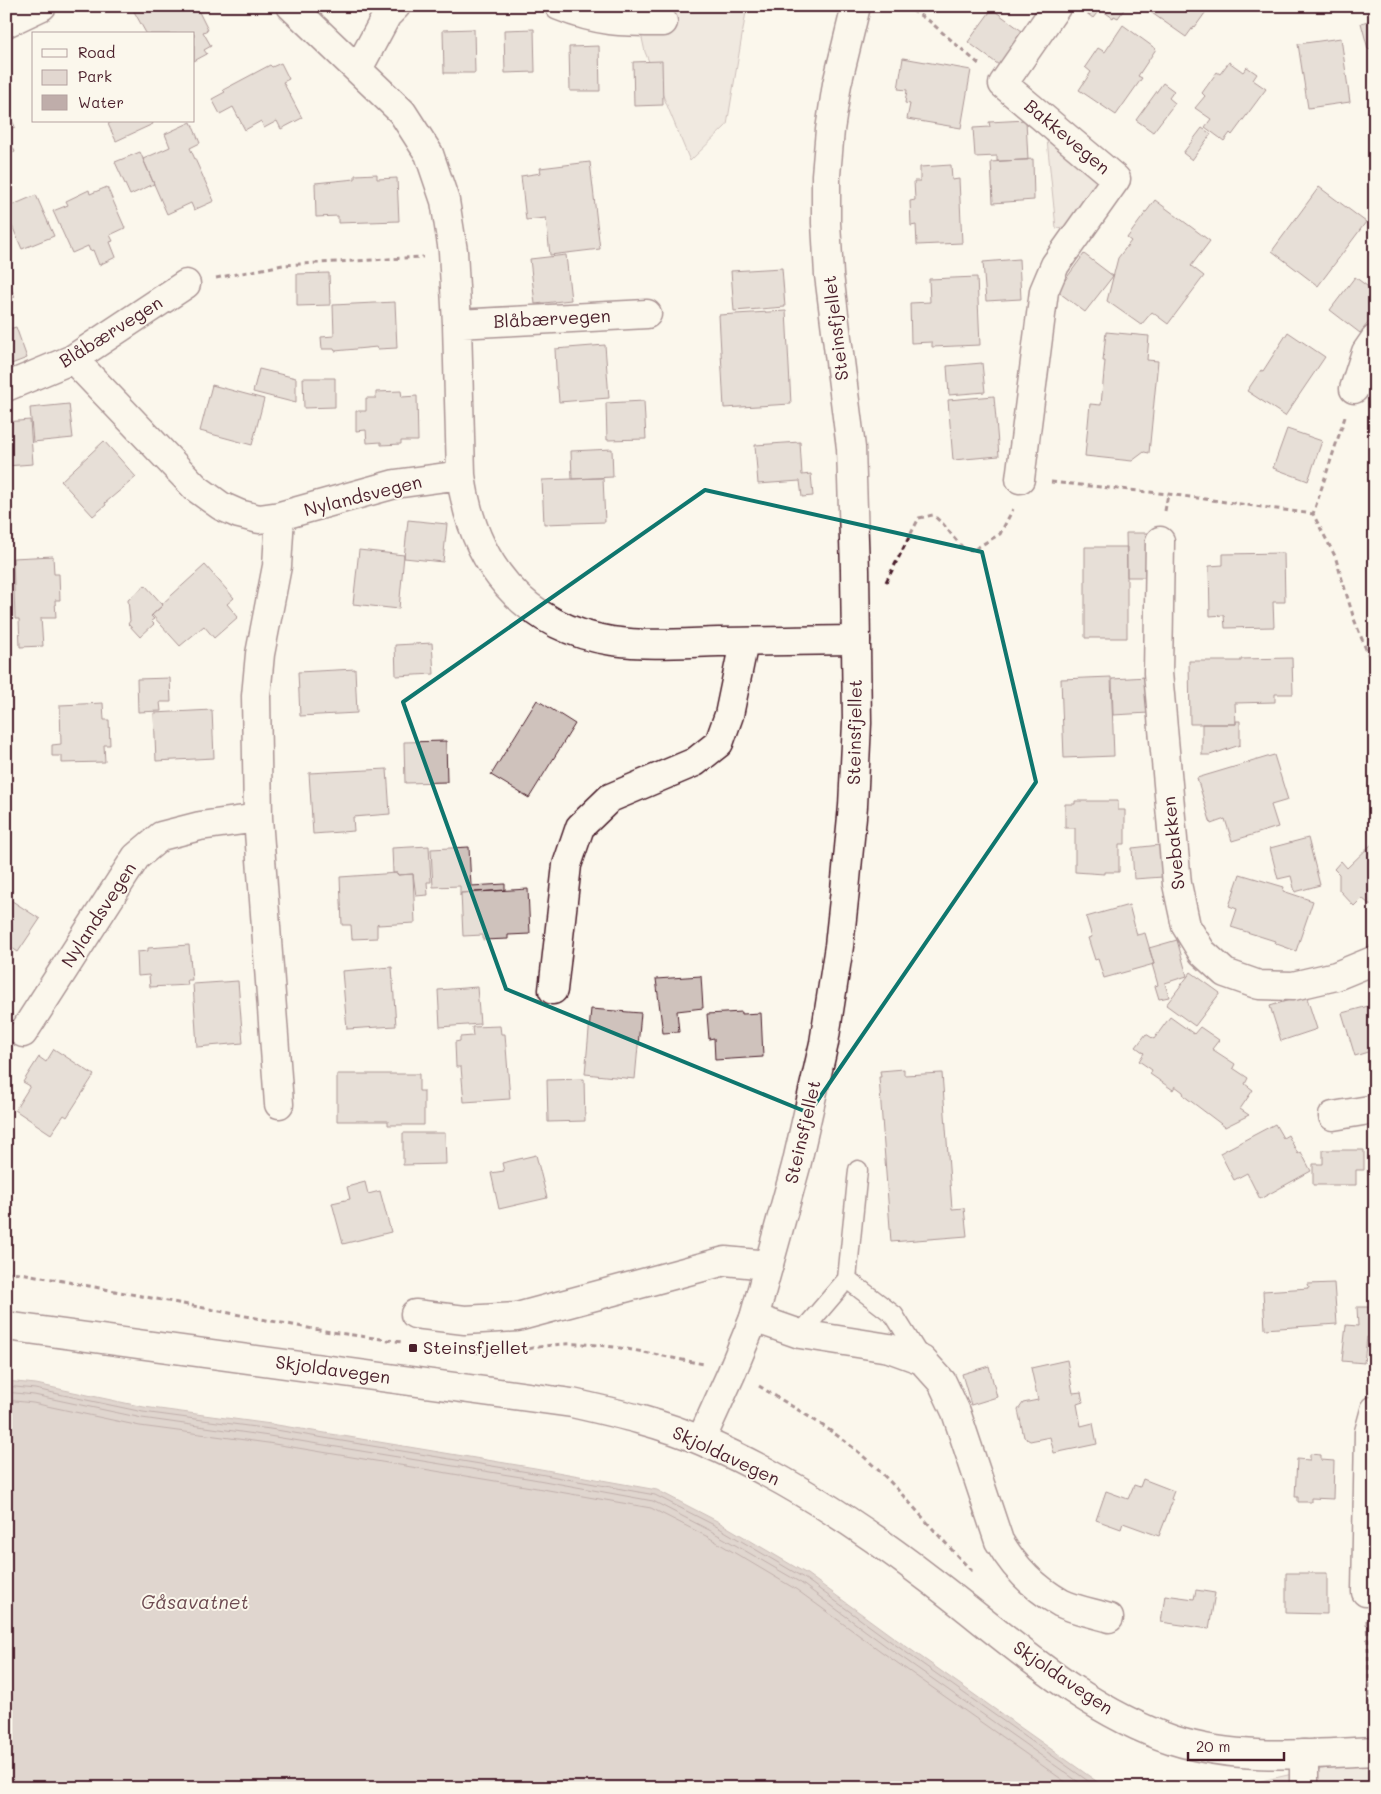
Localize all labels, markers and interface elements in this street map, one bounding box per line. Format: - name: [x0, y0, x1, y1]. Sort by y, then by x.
- legend: [32, 32, 195, 122]
- text: Road: [78, 42, 115, 62]
- text: Park: [78, 66, 112, 86]
- text: Water: [78, 92, 124, 112]
- street label: Bakkevegen: [1020, 93, 1116, 179]
- street label: Steinsfjellet: [817, 274, 853, 382]
- street label: Blåbærvegen: [54, 290, 167, 372]
- street label: Blåbærvegen: [493, 303, 611, 333]
- street label: Nylandsvegen: [301, 469, 424, 521]
- street label: Steinsfjellet: [841, 679, 867, 785]
- street label: Svebakken: [1156, 795, 1190, 891]
- street label: Nylandsvegen: [55, 857, 141, 972]
- street label: Steinsfjellet: [778, 1078, 826, 1186]
- place label: Steinsfjellet: [423, 1335, 529, 1359]
- marker: Steinsfjellet: [407, 1342, 419, 1354]
- street label: Skjoldavegen: [274, 1349, 392, 1389]
- street label: Skjoldavegen: [669, 1420, 784, 1490]
- water label: Gåsavatnet: [141, 1589, 249, 1614]
- street label: Skjoldavegen: [1009, 1635, 1118, 1719]
- scale bar: [1188, 1729, 1285, 1761]
- text: 20 m: [1196, 1736, 1230, 1756]

